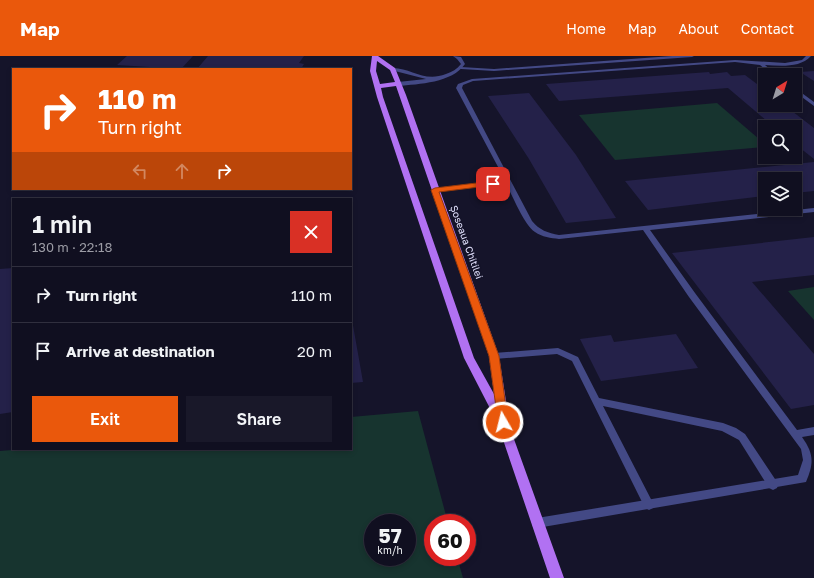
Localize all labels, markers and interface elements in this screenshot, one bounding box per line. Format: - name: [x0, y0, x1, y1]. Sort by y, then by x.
- text: Map: [20, 17, 60, 40]
- text: Home: [566, 20, 606, 37]
- text: Map: [628, 20, 656, 37]
- text: About: [678, 20, 719, 37]
- text: Contact: [741, 20, 794, 37]
- north arrow: [758, 68, 802, 112]
- map controls: [758, 68, 802, 216]
- text: 110 m: [98, 82, 177, 115]
- icon: right: [32, 84, 84, 136]
- text: Turn right: [98, 116, 182, 138]
- button: search: [758, 120, 802, 164]
- icon: left: [129, 160, 151, 182]
- icon: ahead: [171, 160, 193, 182]
- icon: right: [213, 160, 235, 182]
- pin: [476, 167, 510, 201]
- button: layers: [758, 172, 802, 216]
- icon: arrive: [482, 173, 504, 195]
- street label: Șoseaua Chitilei: [447, 204, 486, 281]
- text: 1 min: [32, 209, 92, 238]
- button: close: [290, 211, 332, 253]
- text: 130 m · 22:18: [32, 239, 112, 255]
- icon: right: [32, 284, 54, 306]
- text: Turn right: [66, 286, 137, 304]
- text: 110 m: [291, 286, 332, 304]
- icon: arrive: [32, 340, 54, 362]
- text: Arrive at destination: [66, 342, 215, 360]
- text: 20 m: [297, 342, 332, 360]
- button: Exit: [32, 396, 178, 442]
- button: Share: [186, 396, 332, 442]
- position arrow: [482, 401, 524, 443]
- speed limit sign: 60: [424, 514, 476, 566]
- text: 57: [378, 523, 402, 547]
- text: km/h: [377, 544, 403, 556]

